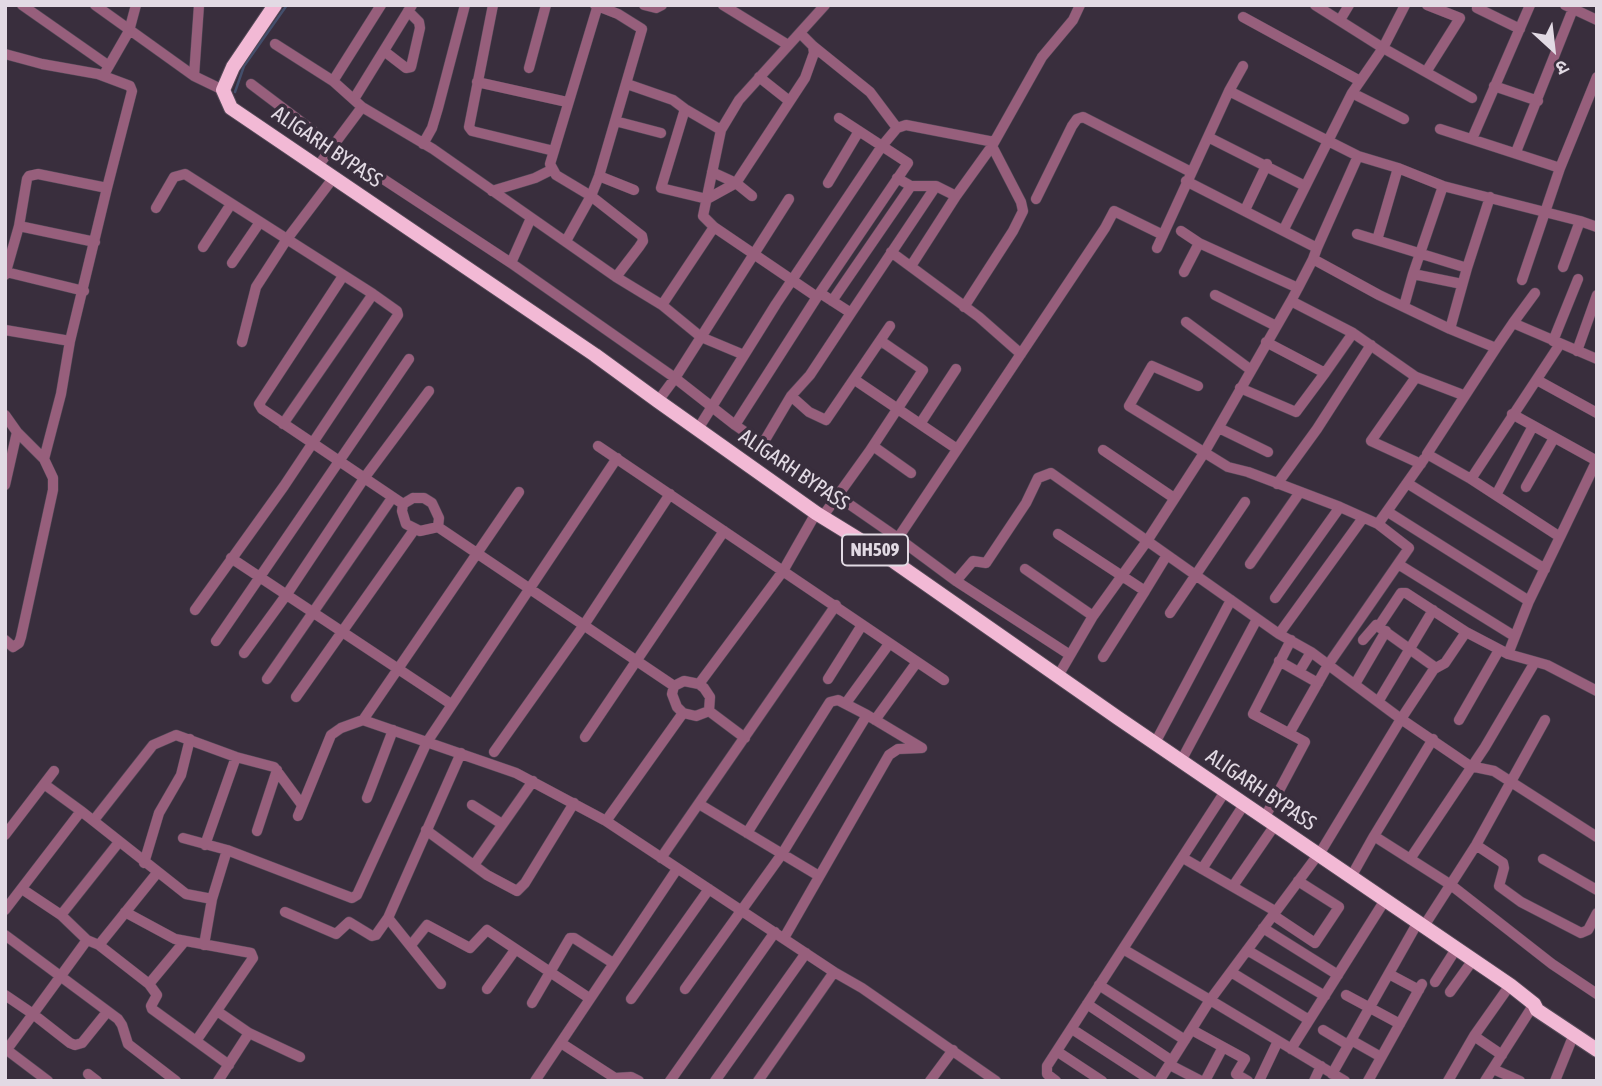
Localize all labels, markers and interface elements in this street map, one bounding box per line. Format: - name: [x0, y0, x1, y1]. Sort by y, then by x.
- north arrow: [1518, 14, 1588, 84]
- text: उ: [1553, 55, 1572, 80]
- street label: ALIGARH BYPASS: [267, 101, 387, 193]
- street label: ALIGARH BYPASS: [734, 424, 854, 516]
- road number: NH509: [842, 534, 908, 566]
- street label: ALIGARH BYPASS: [1201, 744, 1321, 836]

